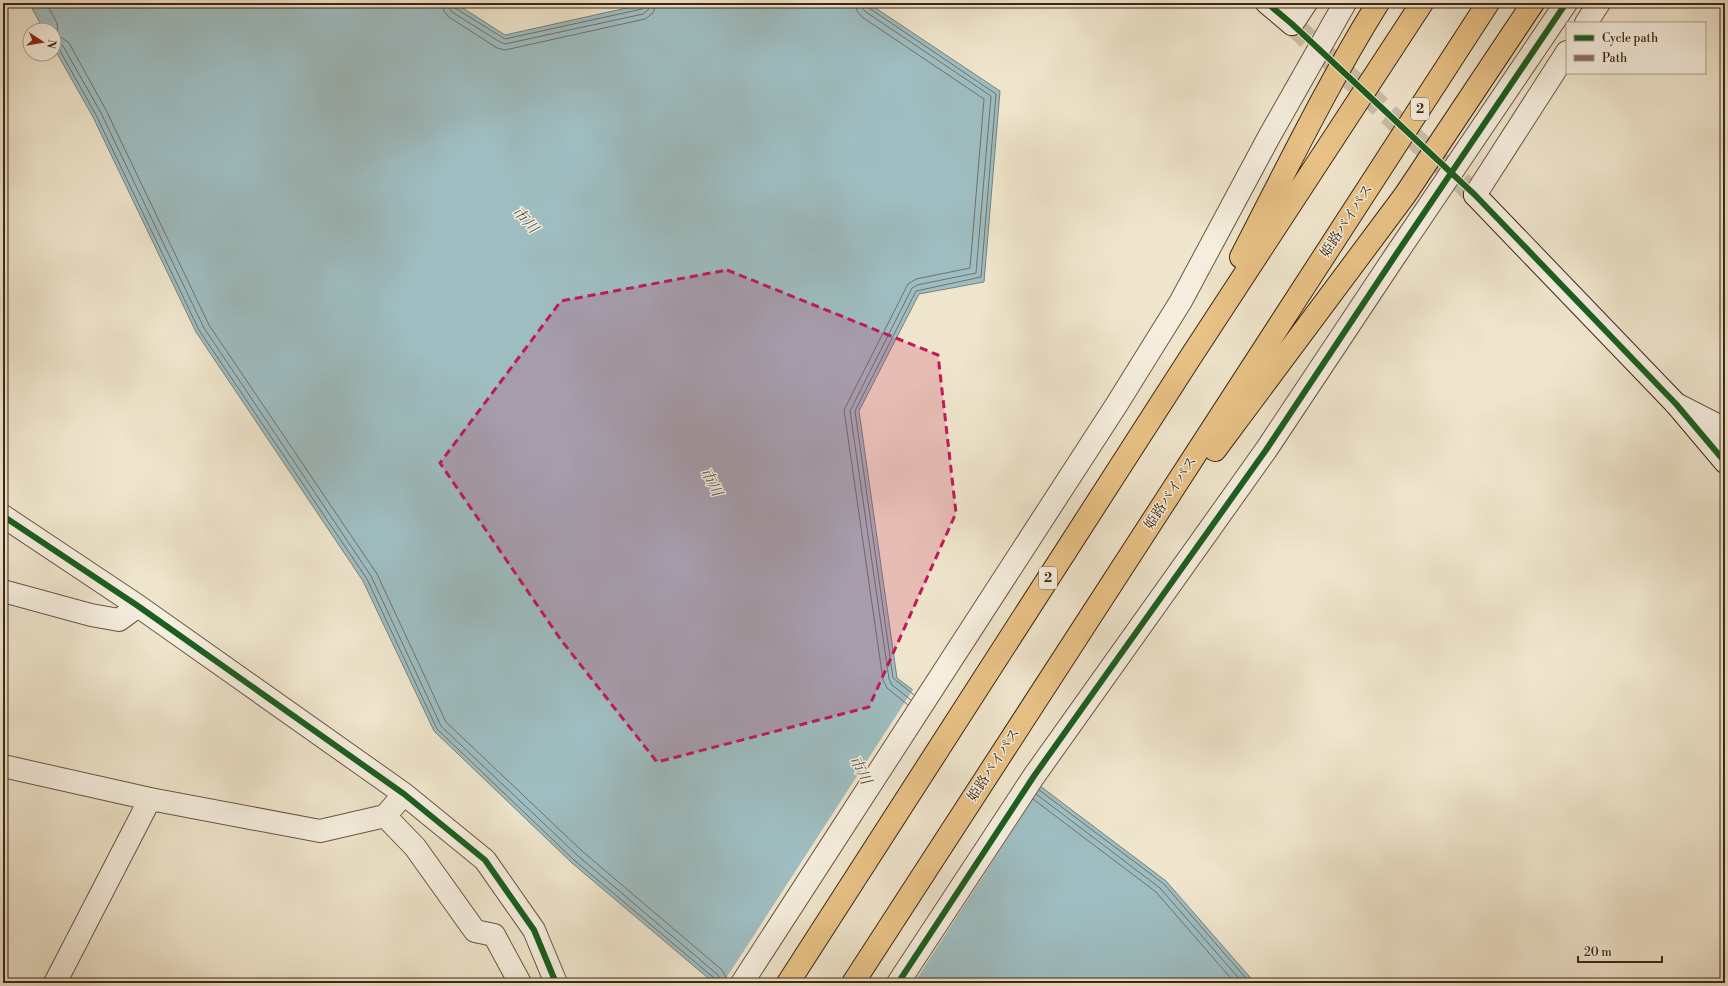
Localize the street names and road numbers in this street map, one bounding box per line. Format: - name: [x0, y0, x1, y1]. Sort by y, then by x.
- road number: 2: [1411, 98, 1429, 120]
- street label: 姫路バイパス: [1317, 181, 1377, 261]
- street label: 姫路バイパス: [1141, 453, 1201, 533]
- road number: 2: [1039, 567, 1057, 589]
- street label: 姫路バイパス: [964, 725, 1024, 805]

